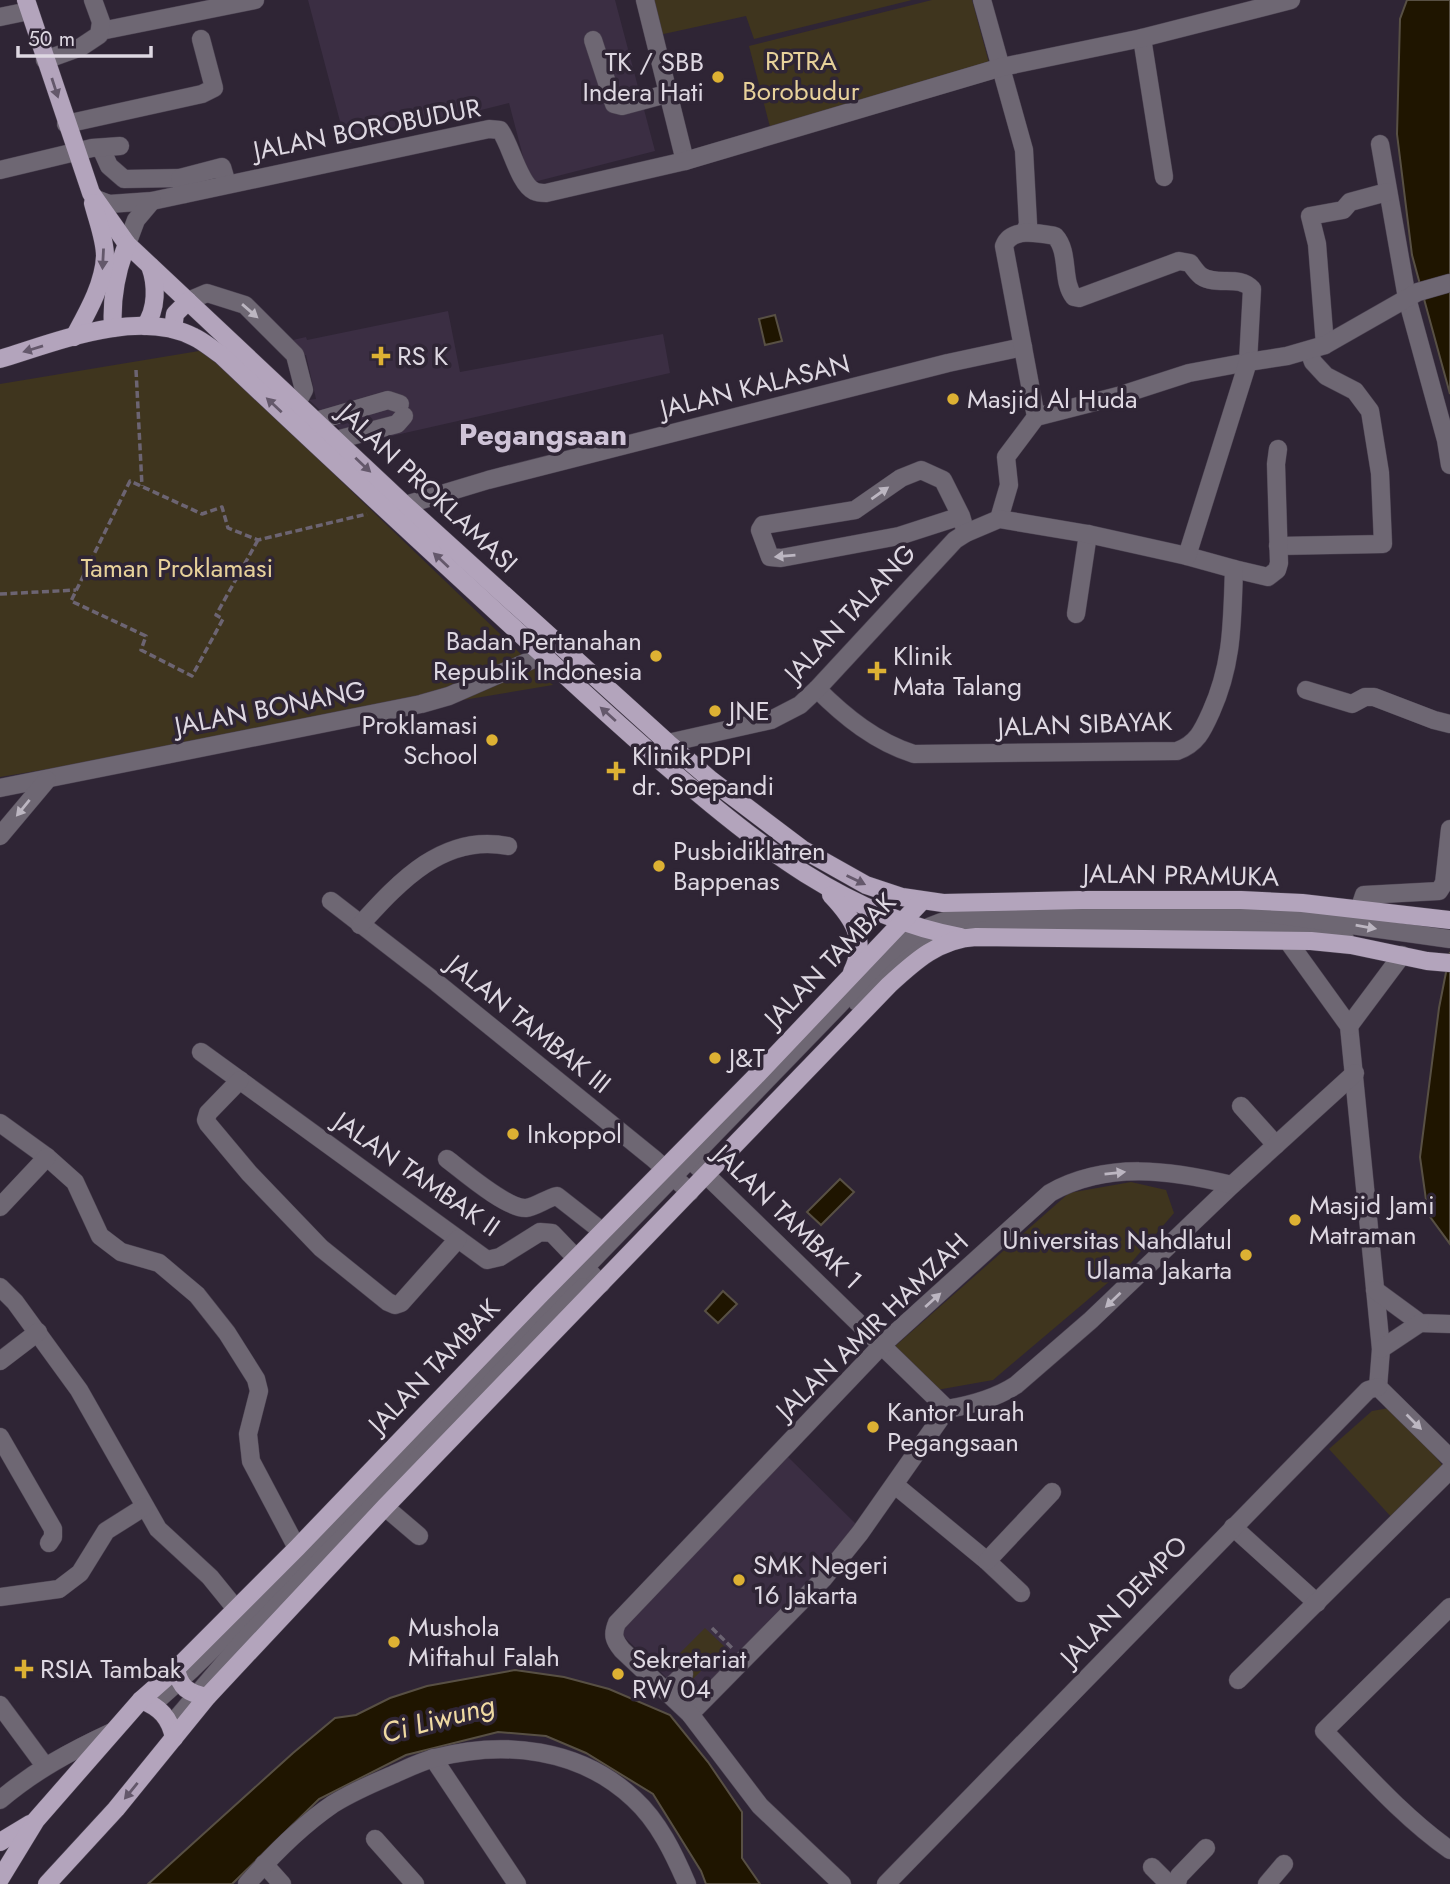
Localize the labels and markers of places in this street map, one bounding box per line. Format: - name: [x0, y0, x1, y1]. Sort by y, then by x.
- place label: TK / SBB Indera Hati: [582, 43, 704, 111]
- marker: TK / SBB Indera Hati: [710, 69, 726, 85]
- place label: RS K: [397, 337, 449, 375]
- marker: RS K: [371, 346, 391, 366]
- place label: Masjid Al Huda: [967, 380, 1137, 418]
- marker: Masjid Al Huda: [945, 391, 961, 407]
- place label: Badan Pertanahan Republik Indonesia: [433, 622, 642, 690]
- place label: Klinik Mata Talang: [893, 637, 1022, 705]
- marker: Badan Pertanahan Republik Indonesia: [648, 648, 664, 664]
- marker: Klinik Mata Talang: [867, 661, 887, 681]
- place label: JNE: [726, 692, 770, 730]
- marker: JNE: [707, 703, 723, 719]
- place label: Proklamasi School: [362, 706, 478, 774]
- marker: Proklamasi School: [484, 732, 500, 748]
- place label: Klinik PDPI dr. Soepandi: [632, 737, 774, 805]
- marker: Klinik PDPI dr. Soepandi: [606, 761, 626, 781]
- place label: Pusbidiklatren Bappenas: [673, 832, 826, 900]
- marker: Pusbidiklatren Bappenas: [651, 858, 667, 874]
- place label: J&T: [726, 1039, 765, 1077]
- marker: J&T: [707, 1050, 723, 1066]
- place label: Inkoppol: [527, 1115, 622, 1153]
- marker: Inkoppol: [505, 1126, 521, 1142]
- place label: Masjid Jami Matraman: [1309, 1186, 1435, 1254]
- marker: Masjid Jami Matraman: [1287, 1212, 1303, 1228]
- place label: Universitas Nahdlatul Ulama Jakarta: [1002, 1221, 1232, 1289]
- marker: Universitas Nahdlatul Ulama Jakarta: [1238, 1247, 1254, 1263]
- place label: Kantor Lurah Pegangsaan: [887, 1393, 1025, 1461]
- marker: Kantor Lurah Pegangsaan: [865, 1419, 881, 1435]
- place label: SMK Negeri 16 Jakarta: [753, 1546, 888, 1614]
- marker: SMK Negeri 16 Jakarta: [731, 1572, 747, 1588]
- place label: Mushola Miftahul Falah: [408, 1608, 560, 1676]
- marker: Mushola Miftahul Falah: [386, 1634, 402, 1650]
- place label: Sekretariat RW 04: [632, 1640, 747, 1708]
- place label: RSIA Tambak: [40, 1650, 182, 1688]
- marker: RSIA Tambak: [14, 1659, 34, 1679]
- marker: Sekretariat RW 04: [610, 1666, 626, 1682]

